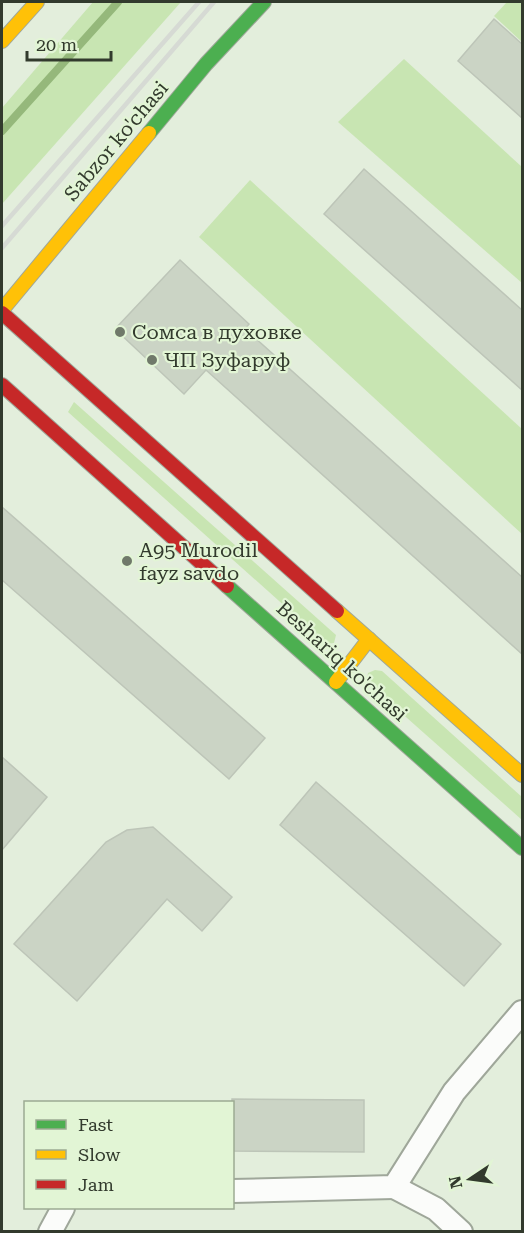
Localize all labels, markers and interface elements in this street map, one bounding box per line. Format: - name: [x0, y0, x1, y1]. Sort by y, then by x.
- scale bar: [27, 24, 111, 62]
- text: 20 m: [36, 34, 77, 55]
- street label: Sabzor ko'chasi: [59, 76, 173, 206]
- place label: Сомса в духовке: [132, 320, 302, 344]
- marker: Сомса в духовке: [113, 325, 127, 339]
- place label: ЧП Зуфаруф: [164, 348, 290, 372]
- marker: ЧП Зуфаруф: [145, 353, 159, 367]
- place label: A95 Murodil fayz savdo: [139, 538, 258, 585]
- marker: A95 Murodil fayz savdo: [120, 554, 134, 568]
- street label: Beshariq ko'chasi: [272, 596, 412, 726]
- legend: [24, 1101, 234, 1209]
- text: Fast: [78, 1114, 113, 1135]
- text: Slow: [78, 1144, 120, 1165]
- north arrow: [440, 1149, 500, 1209]
- text: Jam: [78, 1174, 114, 1195]
- text: N: [445, 1174, 467, 1190]

